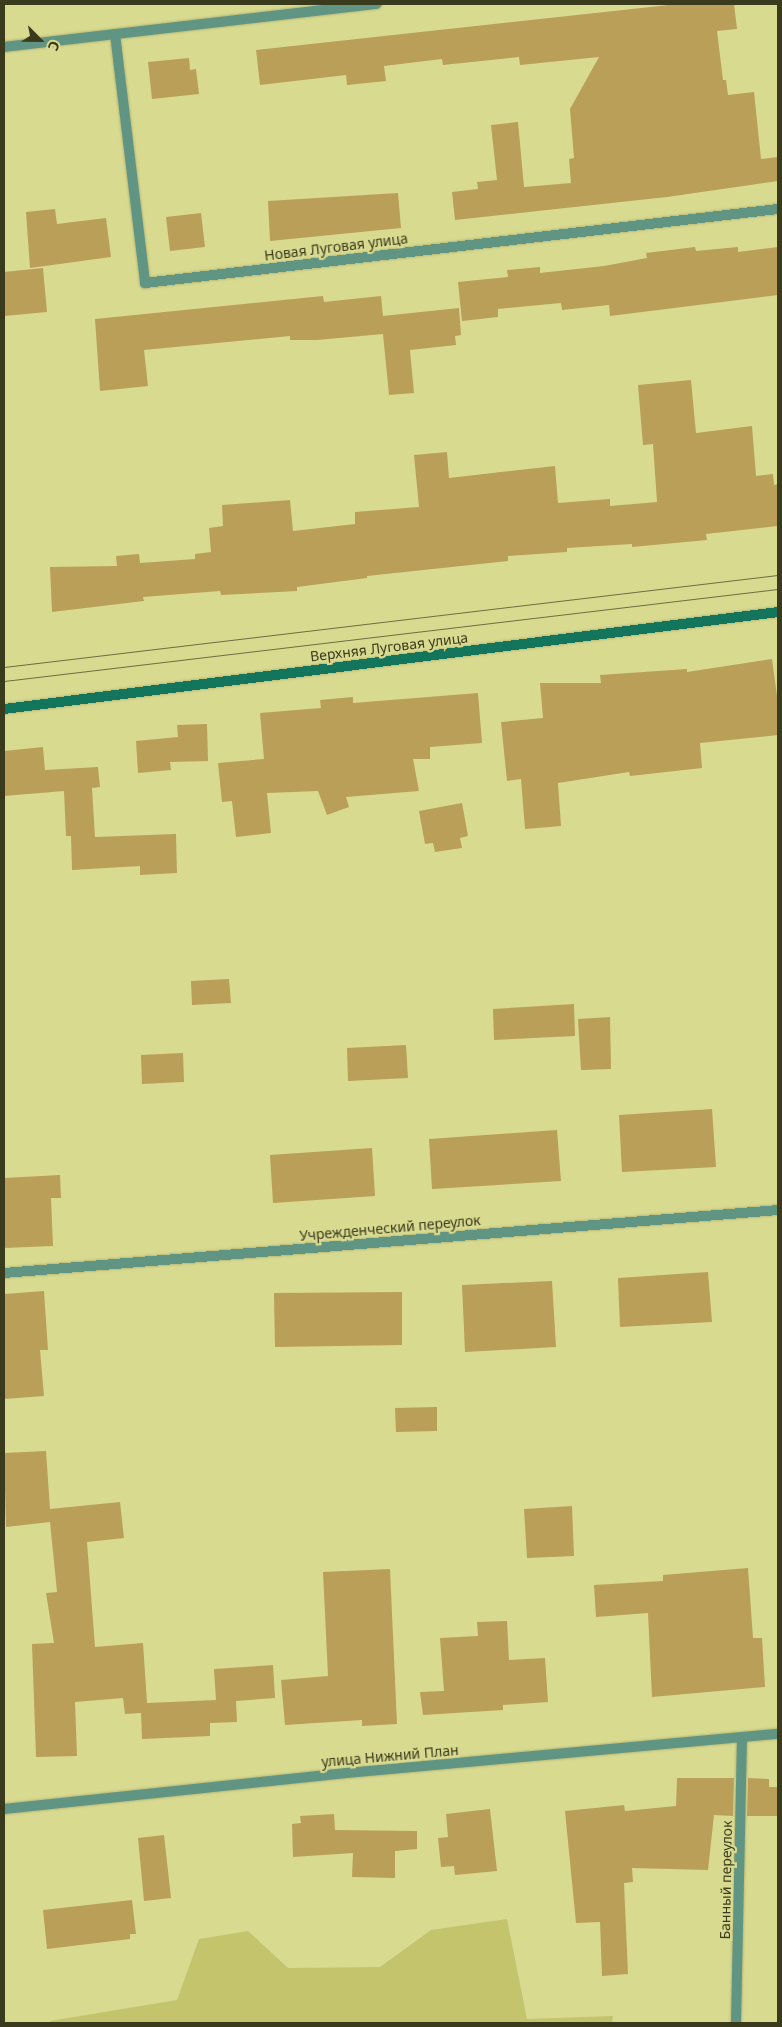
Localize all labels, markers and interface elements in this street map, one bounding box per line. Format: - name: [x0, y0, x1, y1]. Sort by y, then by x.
- north arrow: [15, 15, 65, 65]
- text: С: [44, 38, 65, 54]
- street label: Новая Луговая улица: [263, 230, 409, 264]
- street label: Верхняя Луговая улица: [309, 629, 469, 665]
- street label: Учрежденческий переулок: [299, 1212, 481, 1244]
- street label: улица Нижний План: [321, 1742, 459, 1770]
- street label: Банный переулок: [717, 1820, 735, 1940]

